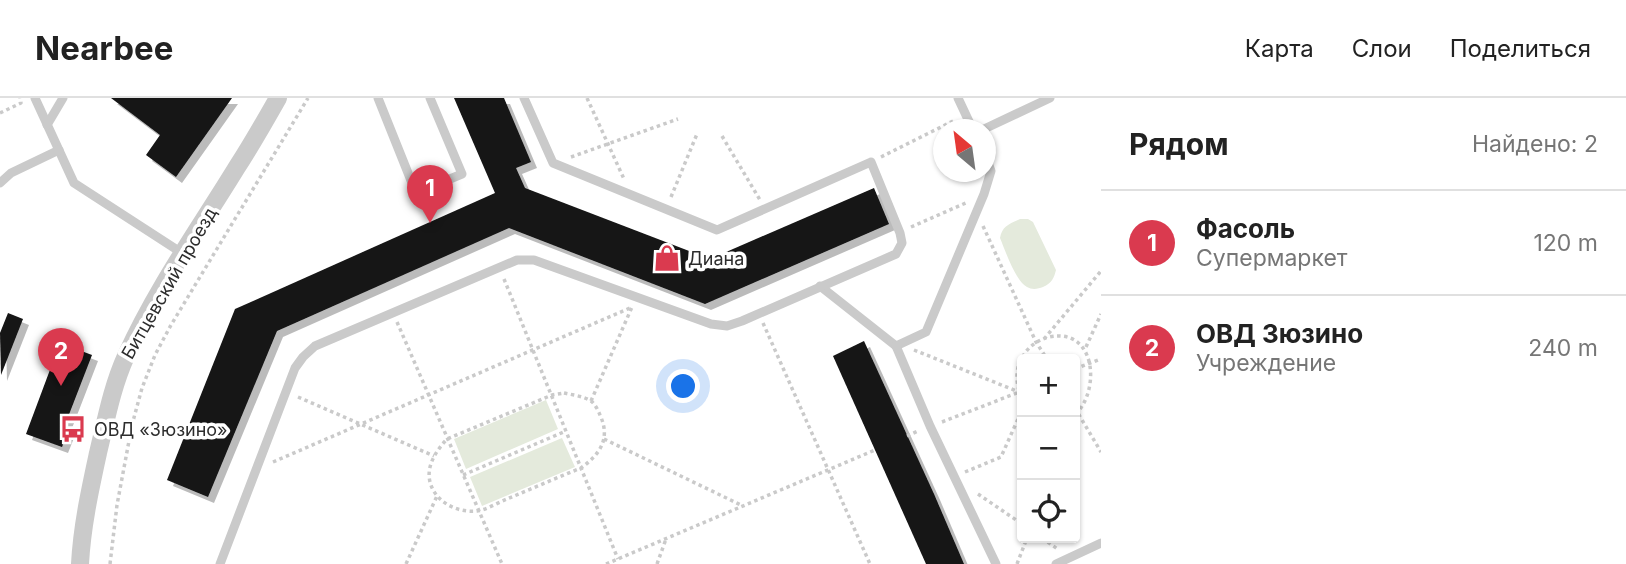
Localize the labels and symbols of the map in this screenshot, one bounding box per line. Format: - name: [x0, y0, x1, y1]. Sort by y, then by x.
- north arrow: [933, 119, 996, 182]
- pin: 1: [407, 165, 453, 223]
- street label: Битцевский проезд: [117, 203, 221, 363]
- shop icon: Диана: [652, 243, 682, 273]
- place label: Диана: [688, 248, 744, 269]
- pin: 2: [38, 328, 84, 386]
- your location: [666, 369, 700, 403]
- bus stop icon: ОВД «Зюзино»: [58, 414, 88, 444]
- place label: ОВД «Зюзино»: [94, 419, 228, 440]

